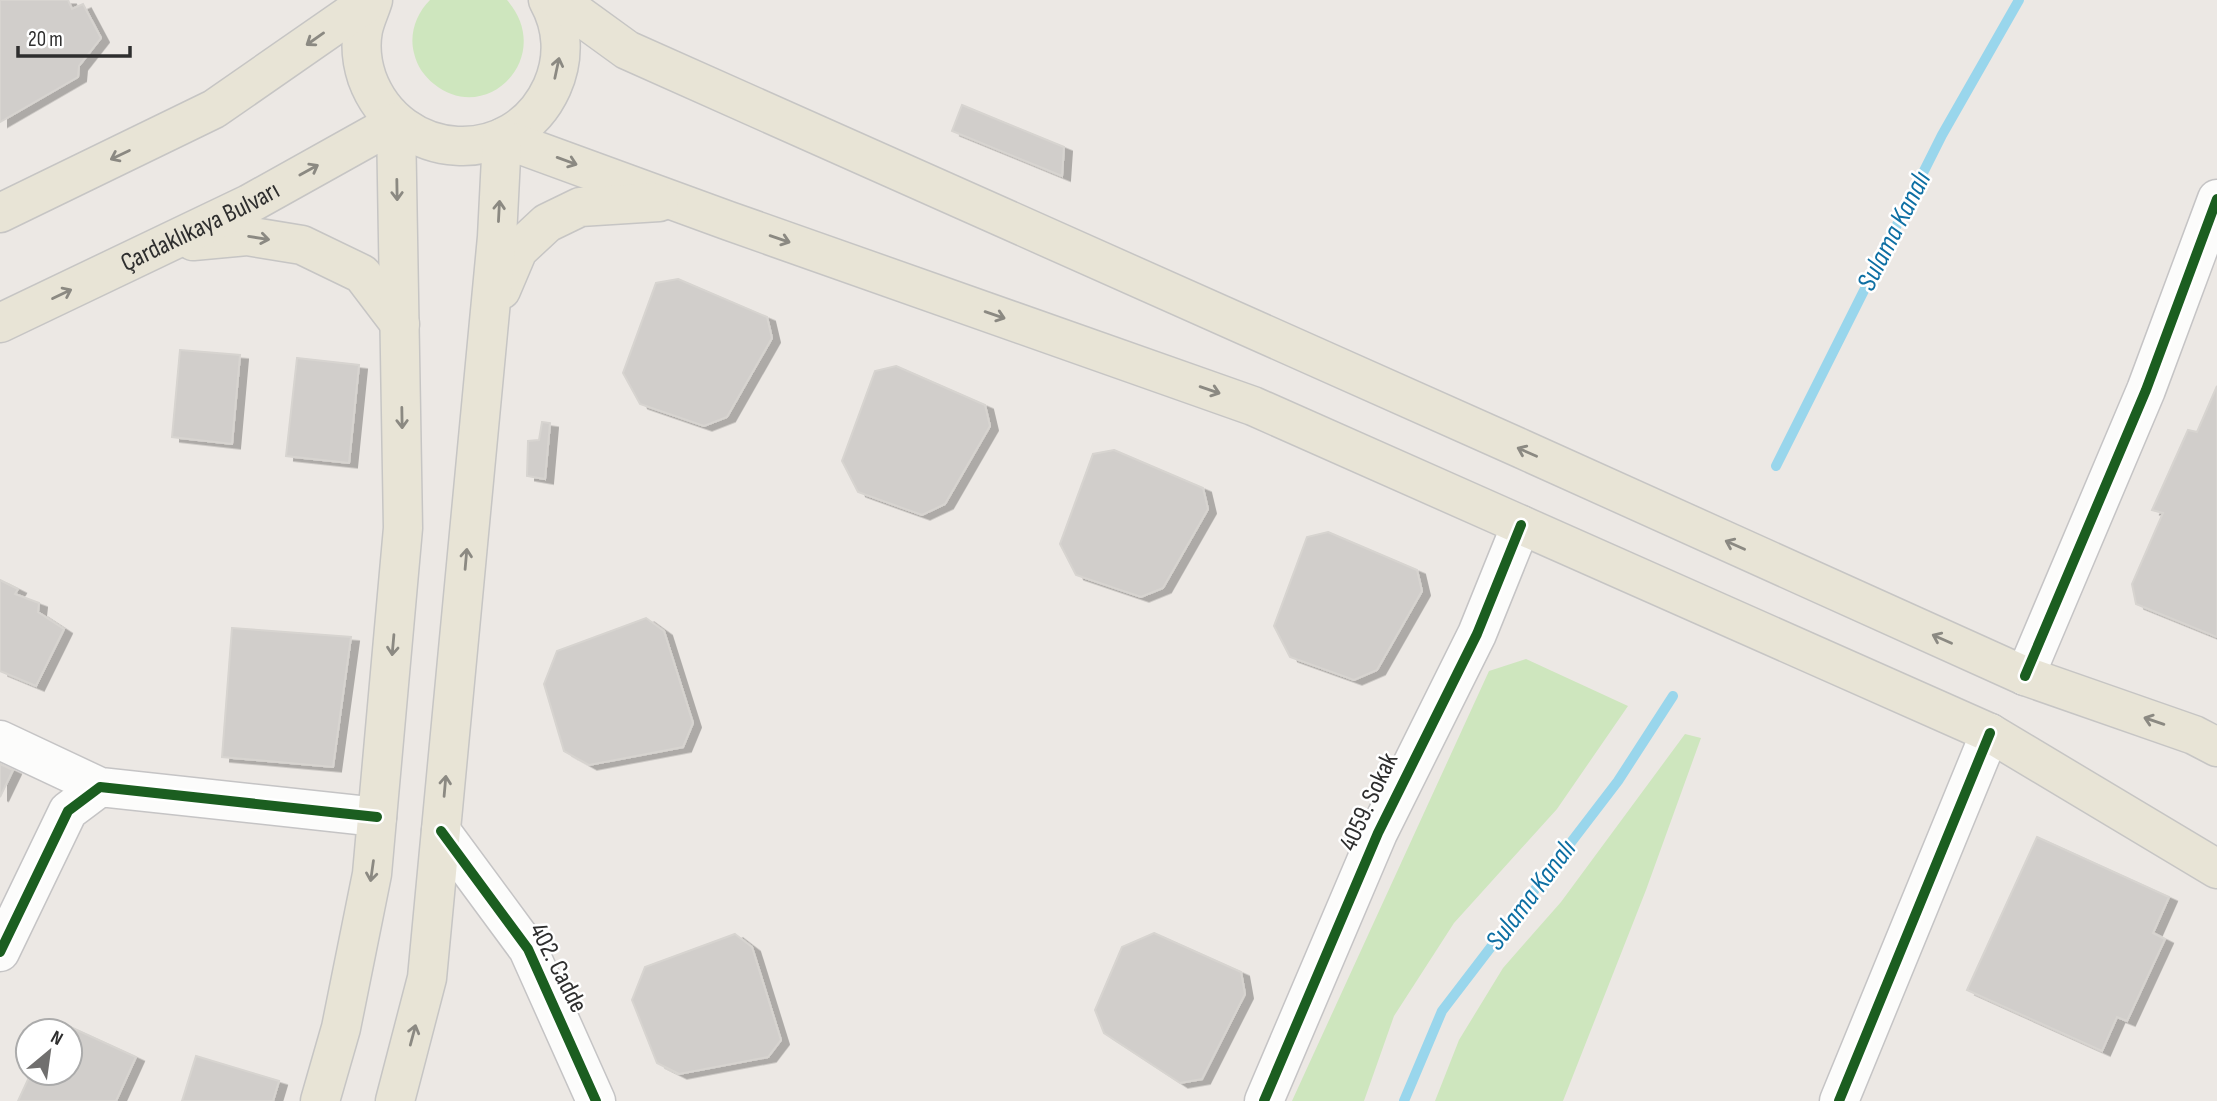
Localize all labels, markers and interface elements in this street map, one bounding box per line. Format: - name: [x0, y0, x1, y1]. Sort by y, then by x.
- scale bar: [18, 14, 130, 58]
- text: 20 m: [28, 27, 63, 52]
- one-way arrow: [306, 32, 325, 46]
- one-way arrow: [552, 58, 565, 80]
- one-way arrow: [110, 148, 131, 162]
- one-way arrow: [555, 156, 577, 169]
- one-way arrow: [298, 163, 319, 176]
- water label: Sulama Kanalı: [1850, 166, 1938, 296]
- street label: Çardaklıkaya Bulvarı: [116, 175, 285, 278]
- one-way arrow: [390, 179, 404, 202]
- one-way arrow: [492, 199, 505, 222]
- one-way arrow: [247, 232, 270, 245]
- one-way arrow: [769, 234, 791, 246]
- one-way arrow: [51, 286, 72, 299]
- one-way arrow: [984, 309, 1005, 322]
- one-way arrow: [1198, 385, 1220, 397]
- one-way arrow: [395, 406, 408, 429]
- one-way arrow: [1517, 445, 1539, 458]
- one-way arrow: [1725, 538, 1746, 551]
- one-way arrow: [460, 548, 473, 571]
- one-way arrow: [1932, 632, 1953, 645]
- one-way arrow: [386, 633, 399, 656]
- one-way arrow: [2143, 714, 2165, 727]
- street label: 4059. Sokak: [1333, 748, 1405, 856]
- one-way arrow: [439, 775, 452, 797]
- water label: Sulama Kanalı: [1479, 833, 1583, 957]
- one-way arrow: [365, 860, 378, 882]
- street label: 402. Cadde: [522, 918, 594, 1018]
- north arrow: [14, 1017, 84, 1087]
- one-way arrow: [407, 1024, 420, 1047]
- text: N: [46, 1026, 67, 1051]

